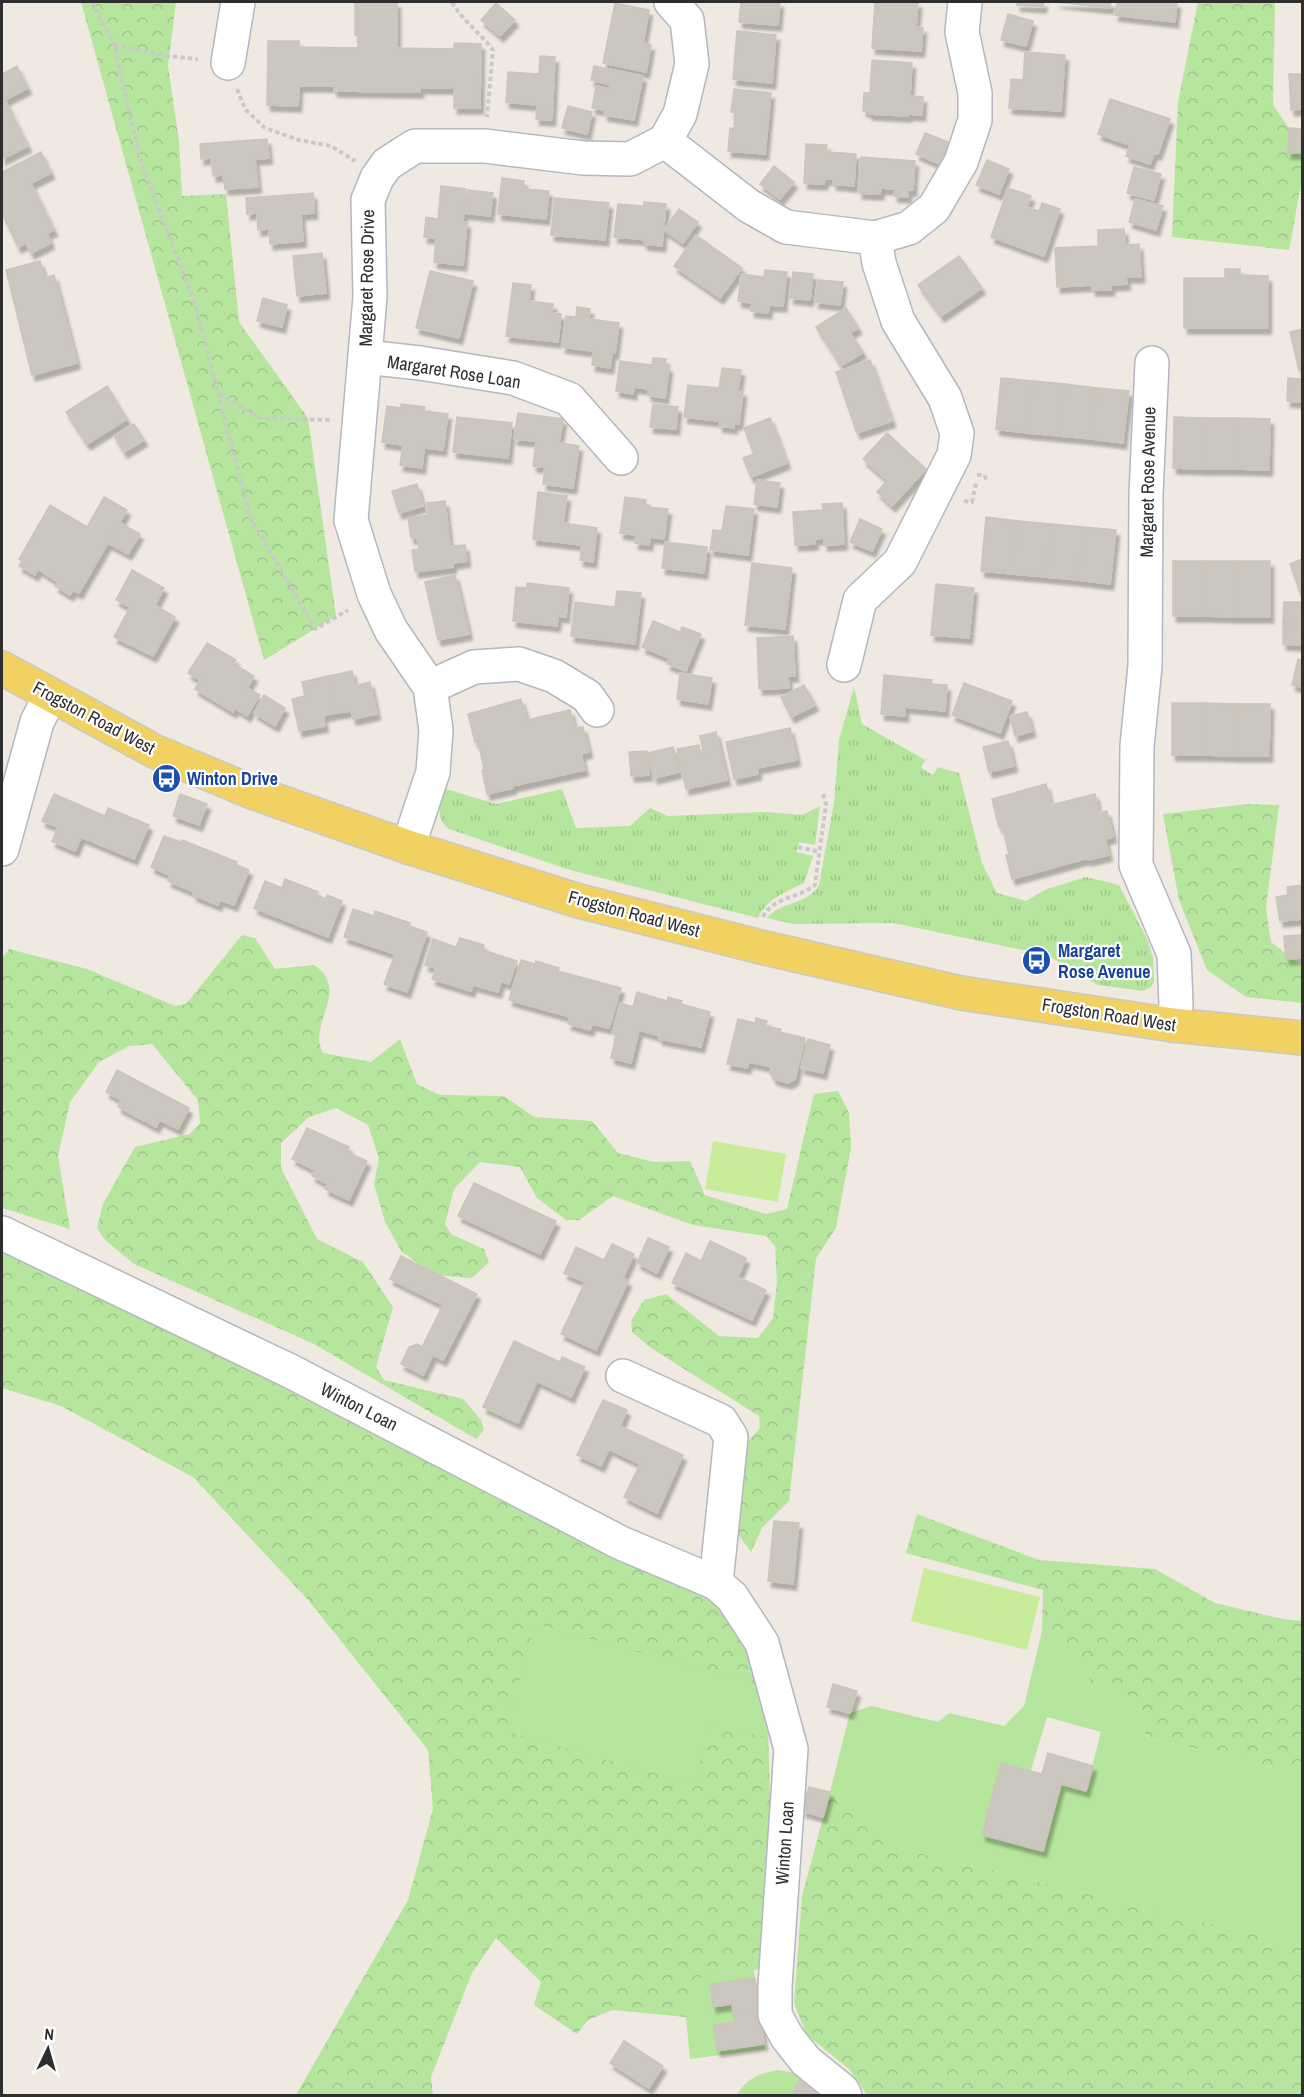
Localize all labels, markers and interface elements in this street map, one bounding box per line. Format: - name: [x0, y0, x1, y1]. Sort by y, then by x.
- street label: Margaret Rose Drive: [353, 209, 380, 347]
- street label: Margaret Rose Loan: [386, 349, 522, 394]
- street label: Margaret Rose Avenue: [1134, 406, 1161, 558]
- street label: Frogston Road West: [29, 675, 160, 760]
- bus stop icon: Winton Drive: [150, 763, 182, 795]
- place label: Winton Drive: [187, 766, 278, 791]
- street label: Frogston Road West: [566, 884, 703, 943]
- place label: Margaret Rose Avenue: [1058, 938, 1150, 984]
- bus stop icon: Margaret Rose Avenue: [1021, 945, 1053, 977]
- street label: Frogston Road West: [1040, 992, 1178, 1037]
- street label: Winton Loan: [316, 1376, 402, 1437]
- street label: Winton Loan: [769, 1800, 800, 1886]
- north arrow: [18, 2019, 78, 2079]
- text: N: [44, 2023, 55, 2045]

